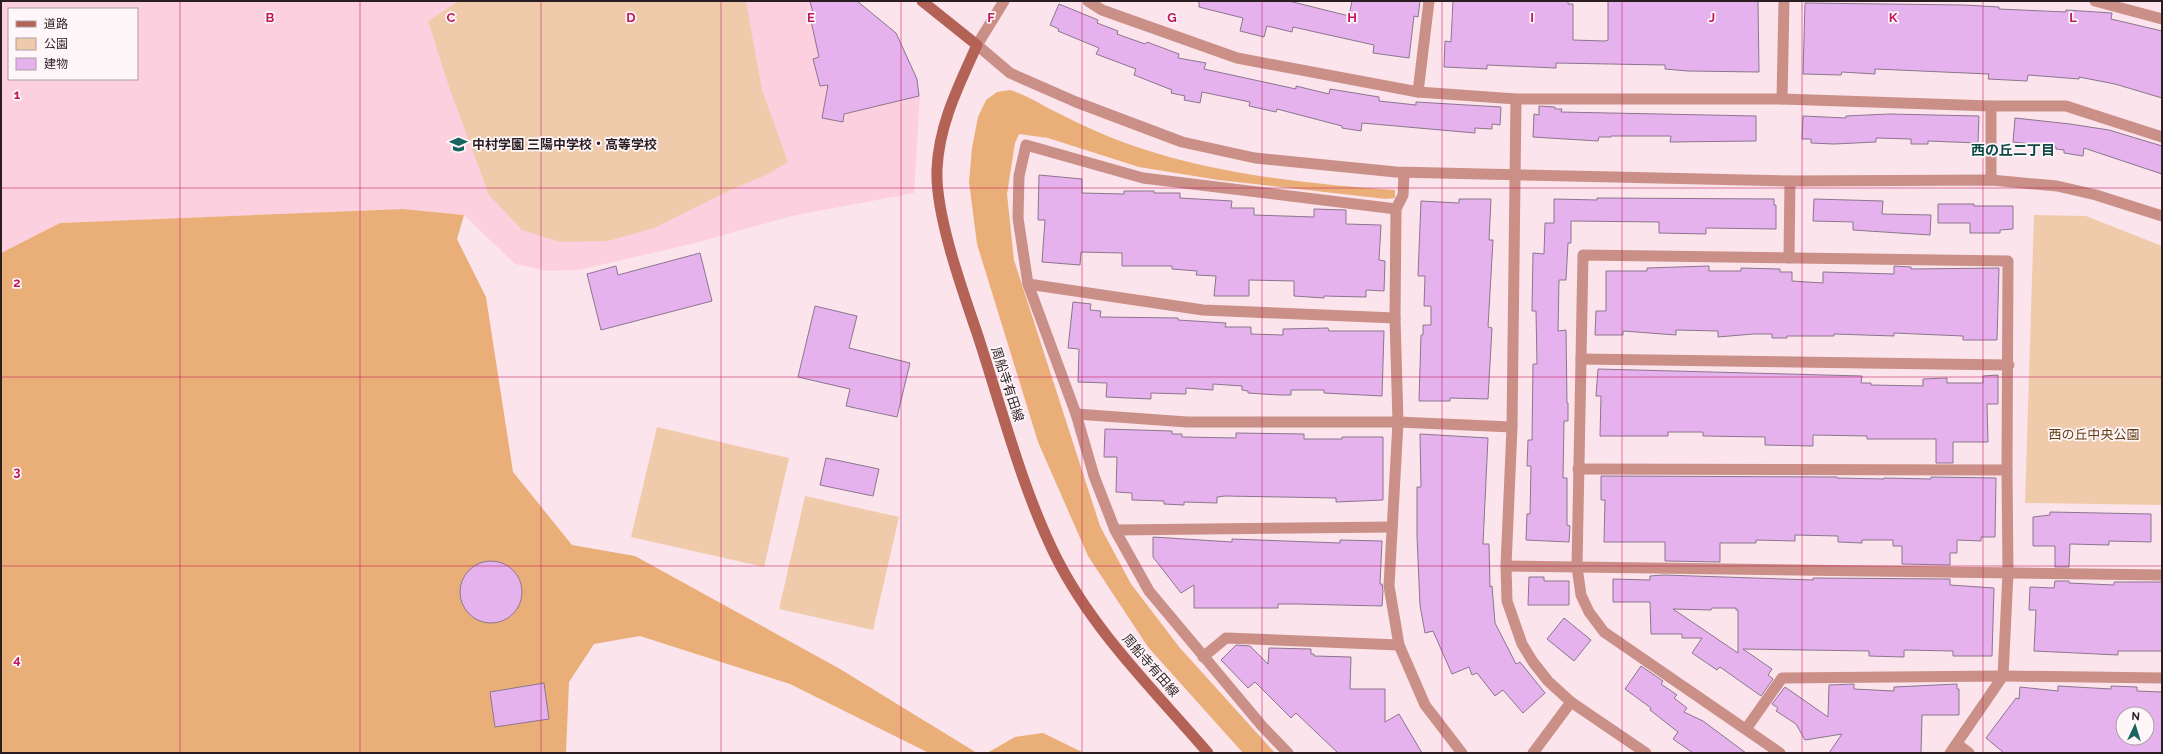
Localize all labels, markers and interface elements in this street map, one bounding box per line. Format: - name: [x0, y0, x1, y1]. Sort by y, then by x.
- legend: [8, 8, 138, 80]
- text: B: [266, 10, 275, 25]
- text: C: [447, 10, 456, 25]
- text: D: [626, 10, 636, 25]
- text: E: [807, 10, 815, 25]
- text: F: [987, 10, 995, 25]
- text: G: [1167, 10, 1177, 25]
- text: H: [1347, 10, 1357, 25]
- text: I: [1530, 10, 1534, 25]
- text: J: [1709, 10, 1715, 25]
- text: K: [1889, 10, 1898, 25]
- text: L: [2069, 10, 2077, 25]
- text: 道路: [44, 17, 68, 31]
- text: 公園: [44, 37, 68, 51]
- text: 建物: [44, 57, 68, 71]
- text: 1: [14, 87, 21, 102]
- school or university icon: 中村学園 三陽中学校・高等学校: [449, 134, 469, 154]
- place label: 中村学園 三陽中学校・高等学校: [472, 137, 657, 152]
- district label: 西の丘二丁目: [1971, 142, 2055, 158]
- text: 2: [13, 275, 21, 290]
- street label: 周船寺有田線: [988, 345, 1027, 424]
- park label: 西の丘中央公園: [2048, 427, 2140, 442]
- text: 3: [13, 464, 21, 479]
- street label: 周船寺有田線: [1119, 631, 1182, 700]
- text: 4: [13, 652, 21, 667]
- north arrow: [2115, 706, 2155, 746]
- text: N: [2131, 710, 2140, 723]

